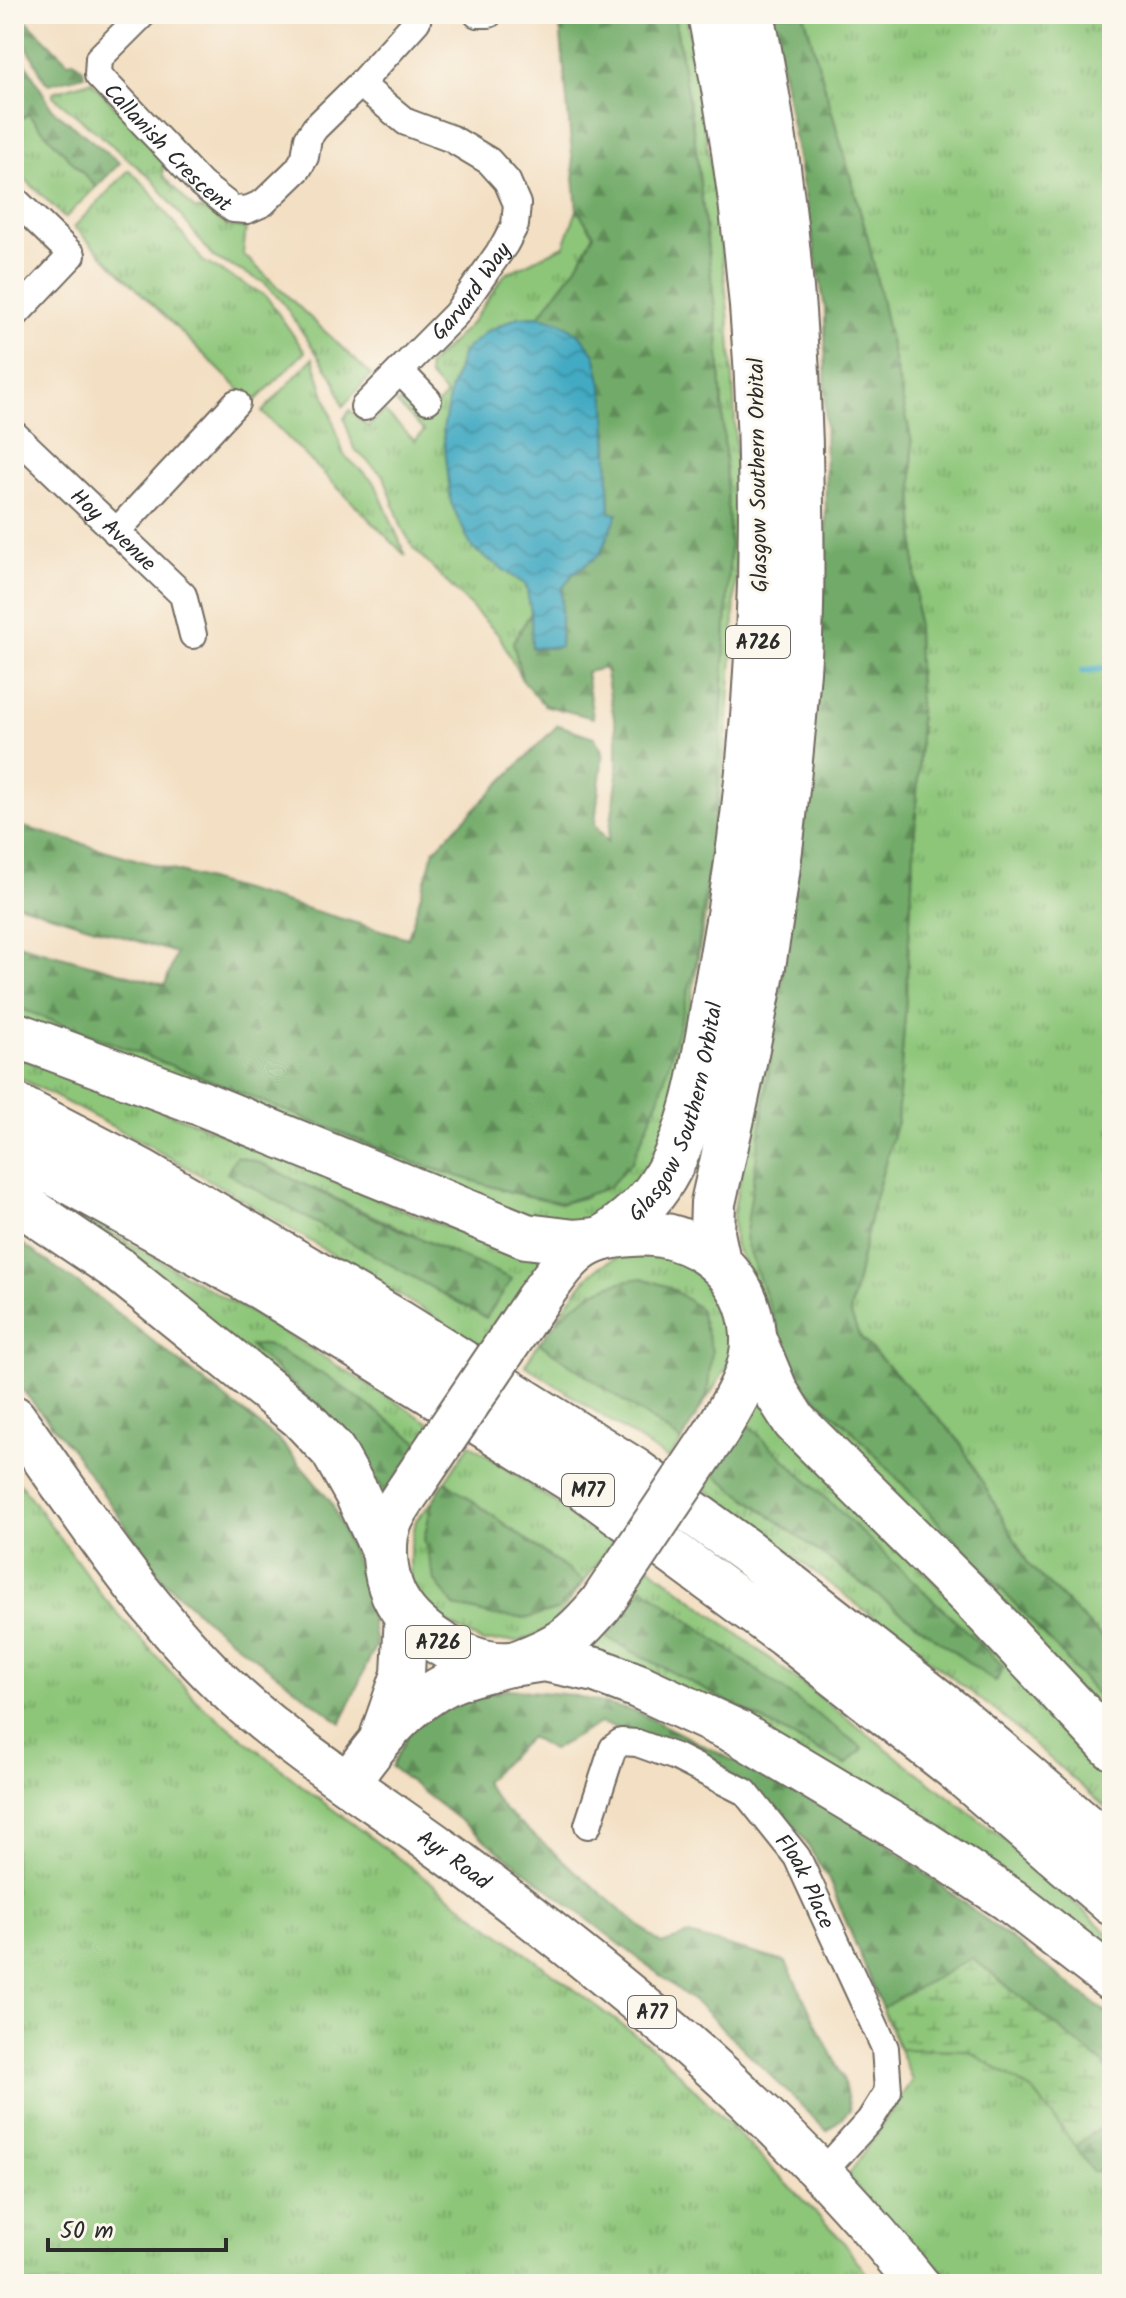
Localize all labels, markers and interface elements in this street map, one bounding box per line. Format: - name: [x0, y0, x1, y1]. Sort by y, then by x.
- street label: Callanish Crescent: [94, 76, 239, 222]
- street label: Garvard Way: [424, 235, 522, 350]
- street label: Glasgow Southern Orbital: [740, 357, 779, 593]
- street label: Hoy Avenue: [61, 481, 164, 581]
- road number: A726: [726, 626, 790, 658]
- street label: Glasgow Southern Orbital: [621, 999, 734, 1231]
- road number: M77: [562, 1474, 614, 1506]
- road number: A726: [406, 1626, 470, 1658]
- street label: Ayr Road: [409, 1822, 498, 1900]
- street label: Floak Place: [765, 1827, 843, 1935]
- road number: A77: [628, 1996, 676, 2028]
- scale bar: [48, 2202, 226, 2252]
- text: 50 m: [60, 2212, 114, 2251]

